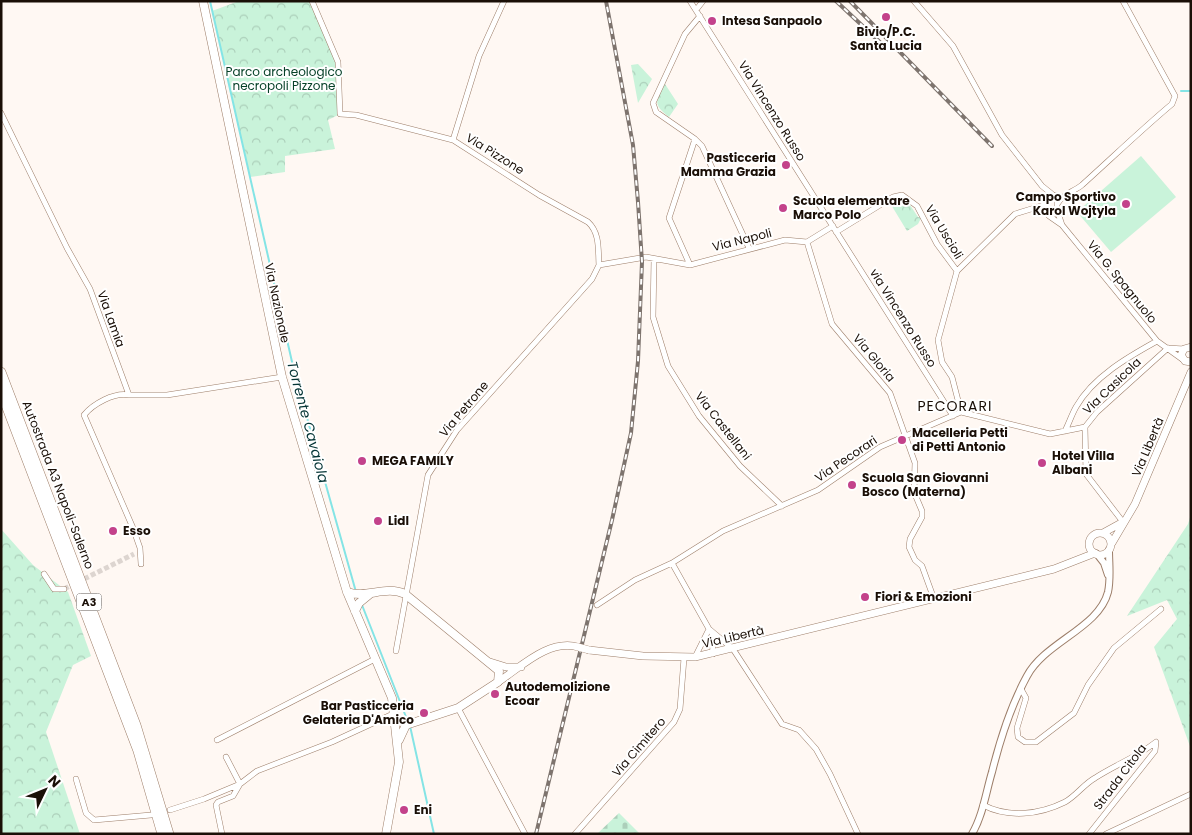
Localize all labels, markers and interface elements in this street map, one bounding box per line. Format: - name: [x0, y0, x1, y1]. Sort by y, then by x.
- marker: Bivio/P.C. Santa Lucia: [880, 11, 892, 23]
- place label: Intesa Sanpaolo: [722, 12, 822, 29]
- marker: Intesa Sanpaolo: [706, 15, 718, 27]
- place label: Bivio/P.C. Santa Lucia: [850, 23, 922, 54]
- street label: Via Vincenzo Russo: [735, 57, 810, 164]
- park label: Parco archeologico necropoli Pizzone: [225, 63, 343, 94]
- street label: Via Pizzone: [463, 129, 528, 178]
- place label: Pasticceria Mamma Grazia: [681, 149, 776, 180]
- marker: Pasticceria Mamma Grazia: [780, 159, 792, 171]
- place label: Campo Sportivo Karol Wojtyla: [1016, 188, 1116, 219]
- place label: Scuola elementare Marco Polo: [793, 192, 910, 223]
- marker: Campo Sportivo Karol Wojtyla: [1120, 198, 1132, 210]
- street label: Via Uscioli: [922, 201, 967, 262]
- marker: Scuola elementare Marco Polo: [777, 202, 789, 214]
- street label: Via Napoli: [710, 224, 773, 255]
- street label: Via G. Spagnuolo: [1084, 237, 1161, 327]
- street label: Via Nazionale: [261, 261, 294, 344]
- street label: via Vincenzo Russo: [866, 265, 941, 371]
- street label: Via Lamia: [93, 288, 130, 350]
- street label: Via Gloria: [849, 330, 900, 385]
- street label: Via Casicola: [1079, 353, 1145, 418]
- water label: Torrente Cavaiola: [282, 359, 334, 486]
- street label: Via Petrone: [435, 377, 492, 440]
- street label: Via Castellani: [691, 388, 756, 463]
- district label: PECORARI: [917, 396, 993, 416]
- street label: Autostrada A3 Napoli-Salerno: [18, 398, 99, 572]
- street label: Via Libertà: [1127, 414, 1168, 479]
- place label: Macelleria Petti di Petti Antonio: [912, 424, 1008, 455]
- street label: Via Pecorari: [811, 431, 880, 486]
- marker: Macelleria Petti di Petti Antonio: [896, 434, 908, 446]
- place label: Hotel Villa Albani: [1052, 447, 1114, 478]
- place label: MEGA FAMILY: [372, 452, 454, 469]
- marker: MEGA FAMILY: [356, 455, 368, 467]
- marker: Hotel Villa Albani: [1036, 457, 1048, 469]
- place label: Scuola San Giovanni Bosco (Materna): [862, 469, 988, 500]
- marker: Scuola San Giovanni Bosco (Materna): [846, 479, 858, 491]
- place label: Lidl: [388, 512, 409, 529]
- marker: Lidl: [372, 515, 384, 527]
- place label: Esso: [123, 522, 151, 539]
- marker: Esso: [107, 525, 119, 537]
- place label: Fiori & Emozioni: [875, 588, 972, 605]
- marker: Fiori & Emozioni: [859, 591, 871, 603]
- road number: A3: [76, 594, 102, 610]
- street label: Via Libertà: [700, 621, 766, 652]
- place label: Autodemolizione Ecoar: [505, 678, 611, 709]
- marker: Autodemolizione Ecoar: [489, 688, 501, 700]
- place label: Bar Pasticceria Gelateria D'Amico: [303, 697, 414, 728]
- marker: Bar Pasticceria Gelateria D'Amico: [418, 707, 430, 719]
- street label: Via Cimitero: [608, 713, 669, 780]
- street label: Strada Citola: [1089, 740, 1150, 813]
- north arrow: [20, 765, 70, 815]
- text: N: [44, 770, 65, 792]
- place label: Eni: [414, 801, 432, 818]
- marker: Eni: [398, 804, 410, 816]

